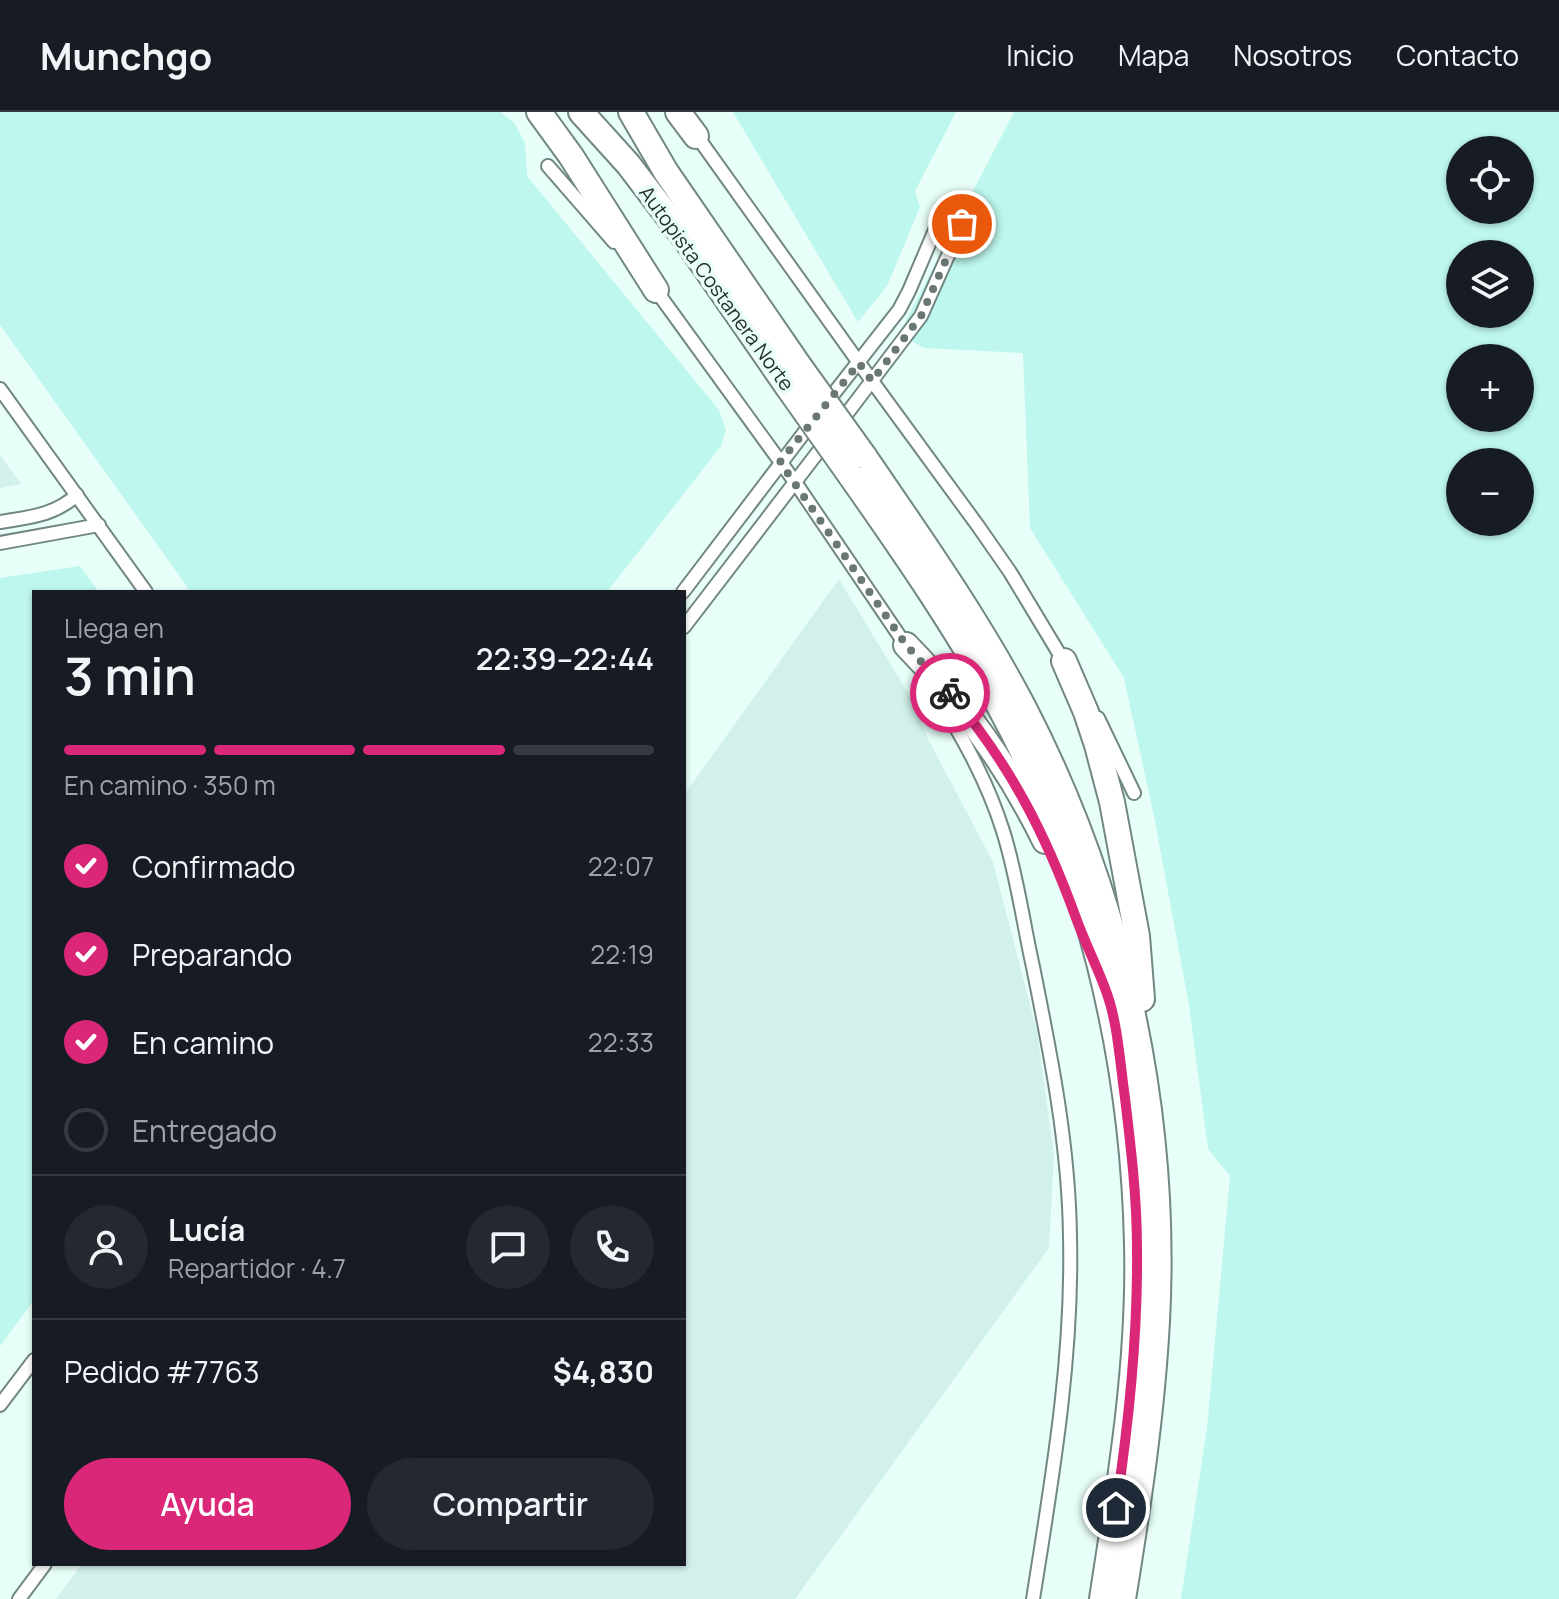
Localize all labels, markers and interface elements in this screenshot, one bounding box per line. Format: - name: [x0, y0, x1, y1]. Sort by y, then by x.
- text: Munchgo: [40, 29, 212, 81]
- text: Inicio: [1006, 36, 1074, 74]
- text: Mapa: [1118, 36, 1189, 74]
- text: Nosotros: [1233, 36, 1352, 74]
- text: Contacto: [1396, 36, 1519, 74]
- map controls: [1446, 136, 1534, 536]
- button: locate: [1446, 136, 1534, 224]
- street label: Autopista Costanera Norte: [633, 180, 801, 396]
- pin: [928, 190, 996, 258]
- icon: bag: [940, 202, 984, 246]
- button: layers: [1446, 240, 1534, 328]
- button: +: [1446, 344, 1534, 432]
- button: −: [1446, 448, 1534, 536]
- text: Llega en: [64, 610, 164, 646]
- text: 22:39–22:44: [476, 638, 654, 679]
- text: 3 min: [64, 640, 196, 711]
- courier: [910, 653, 990, 733]
- icon: bike: [928, 671, 972, 715]
- text: En camino · 350 m: [64, 767, 276, 803]
- icon: check: [64, 844, 108, 888]
- text: Confirmado: [132, 846, 296, 887]
- text: 22:07: [588, 848, 654, 884]
- icon: check: [64, 932, 108, 976]
- text: Preparando: [132, 934, 292, 975]
- text: 22:19: [590, 936, 654, 972]
- icon: check: [64, 1020, 108, 1064]
- text: En camino: [132, 1022, 274, 1063]
- text: 22:33: [588, 1024, 654, 1060]
- text: Entregado: [132, 1110, 277, 1151]
- button: person: [64, 1205, 148, 1289]
- button: chat: [466, 1205, 550, 1289]
- button: phone: [570, 1205, 654, 1289]
- text: Lucía: [168, 1209, 245, 1250]
- text: Repartidor · 4.7: [168, 1250, 346, 1286]
- text: Pedido #7763: [64, 1351, 260, 1392]
- text: $4,830: [553, 1351, 654, 1392]
- button: Ayuda: [64, 1458, 351, 1550]
- button: Compartir: [367, 1458, 654, 1550]
- pin: [1082, 1474, 1150, 1542]
- icon: home: [1094, 1486, 1138, 1530]

